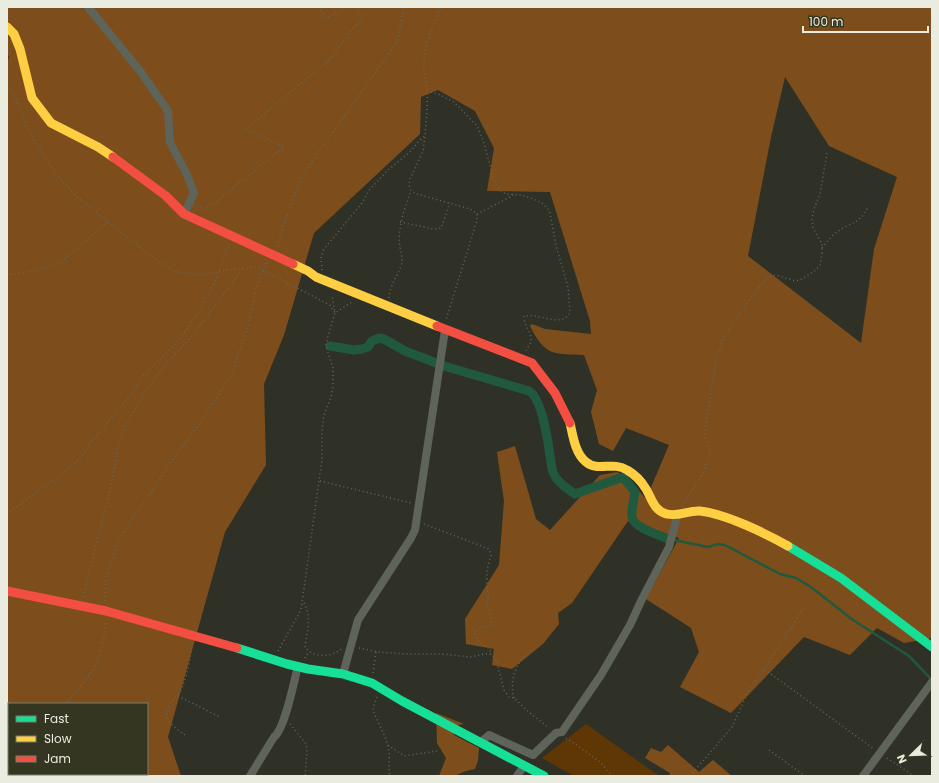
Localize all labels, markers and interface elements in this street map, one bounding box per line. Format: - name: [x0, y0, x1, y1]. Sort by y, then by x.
- scale bar: [803, 8, 928, 34]
- text: 100 m: [809, 13, 843, 30]
- legend: [8, 703, 148, 775]
- text: Fast: [44, 710, 69, 727]
- text: Slow: [44, 730, 72, 747]
- north arrow: [891, 735, 931, 775]
- text: Jam: [44, 750, 71, 767]
- text: N: [893, 752, 911, 766]

